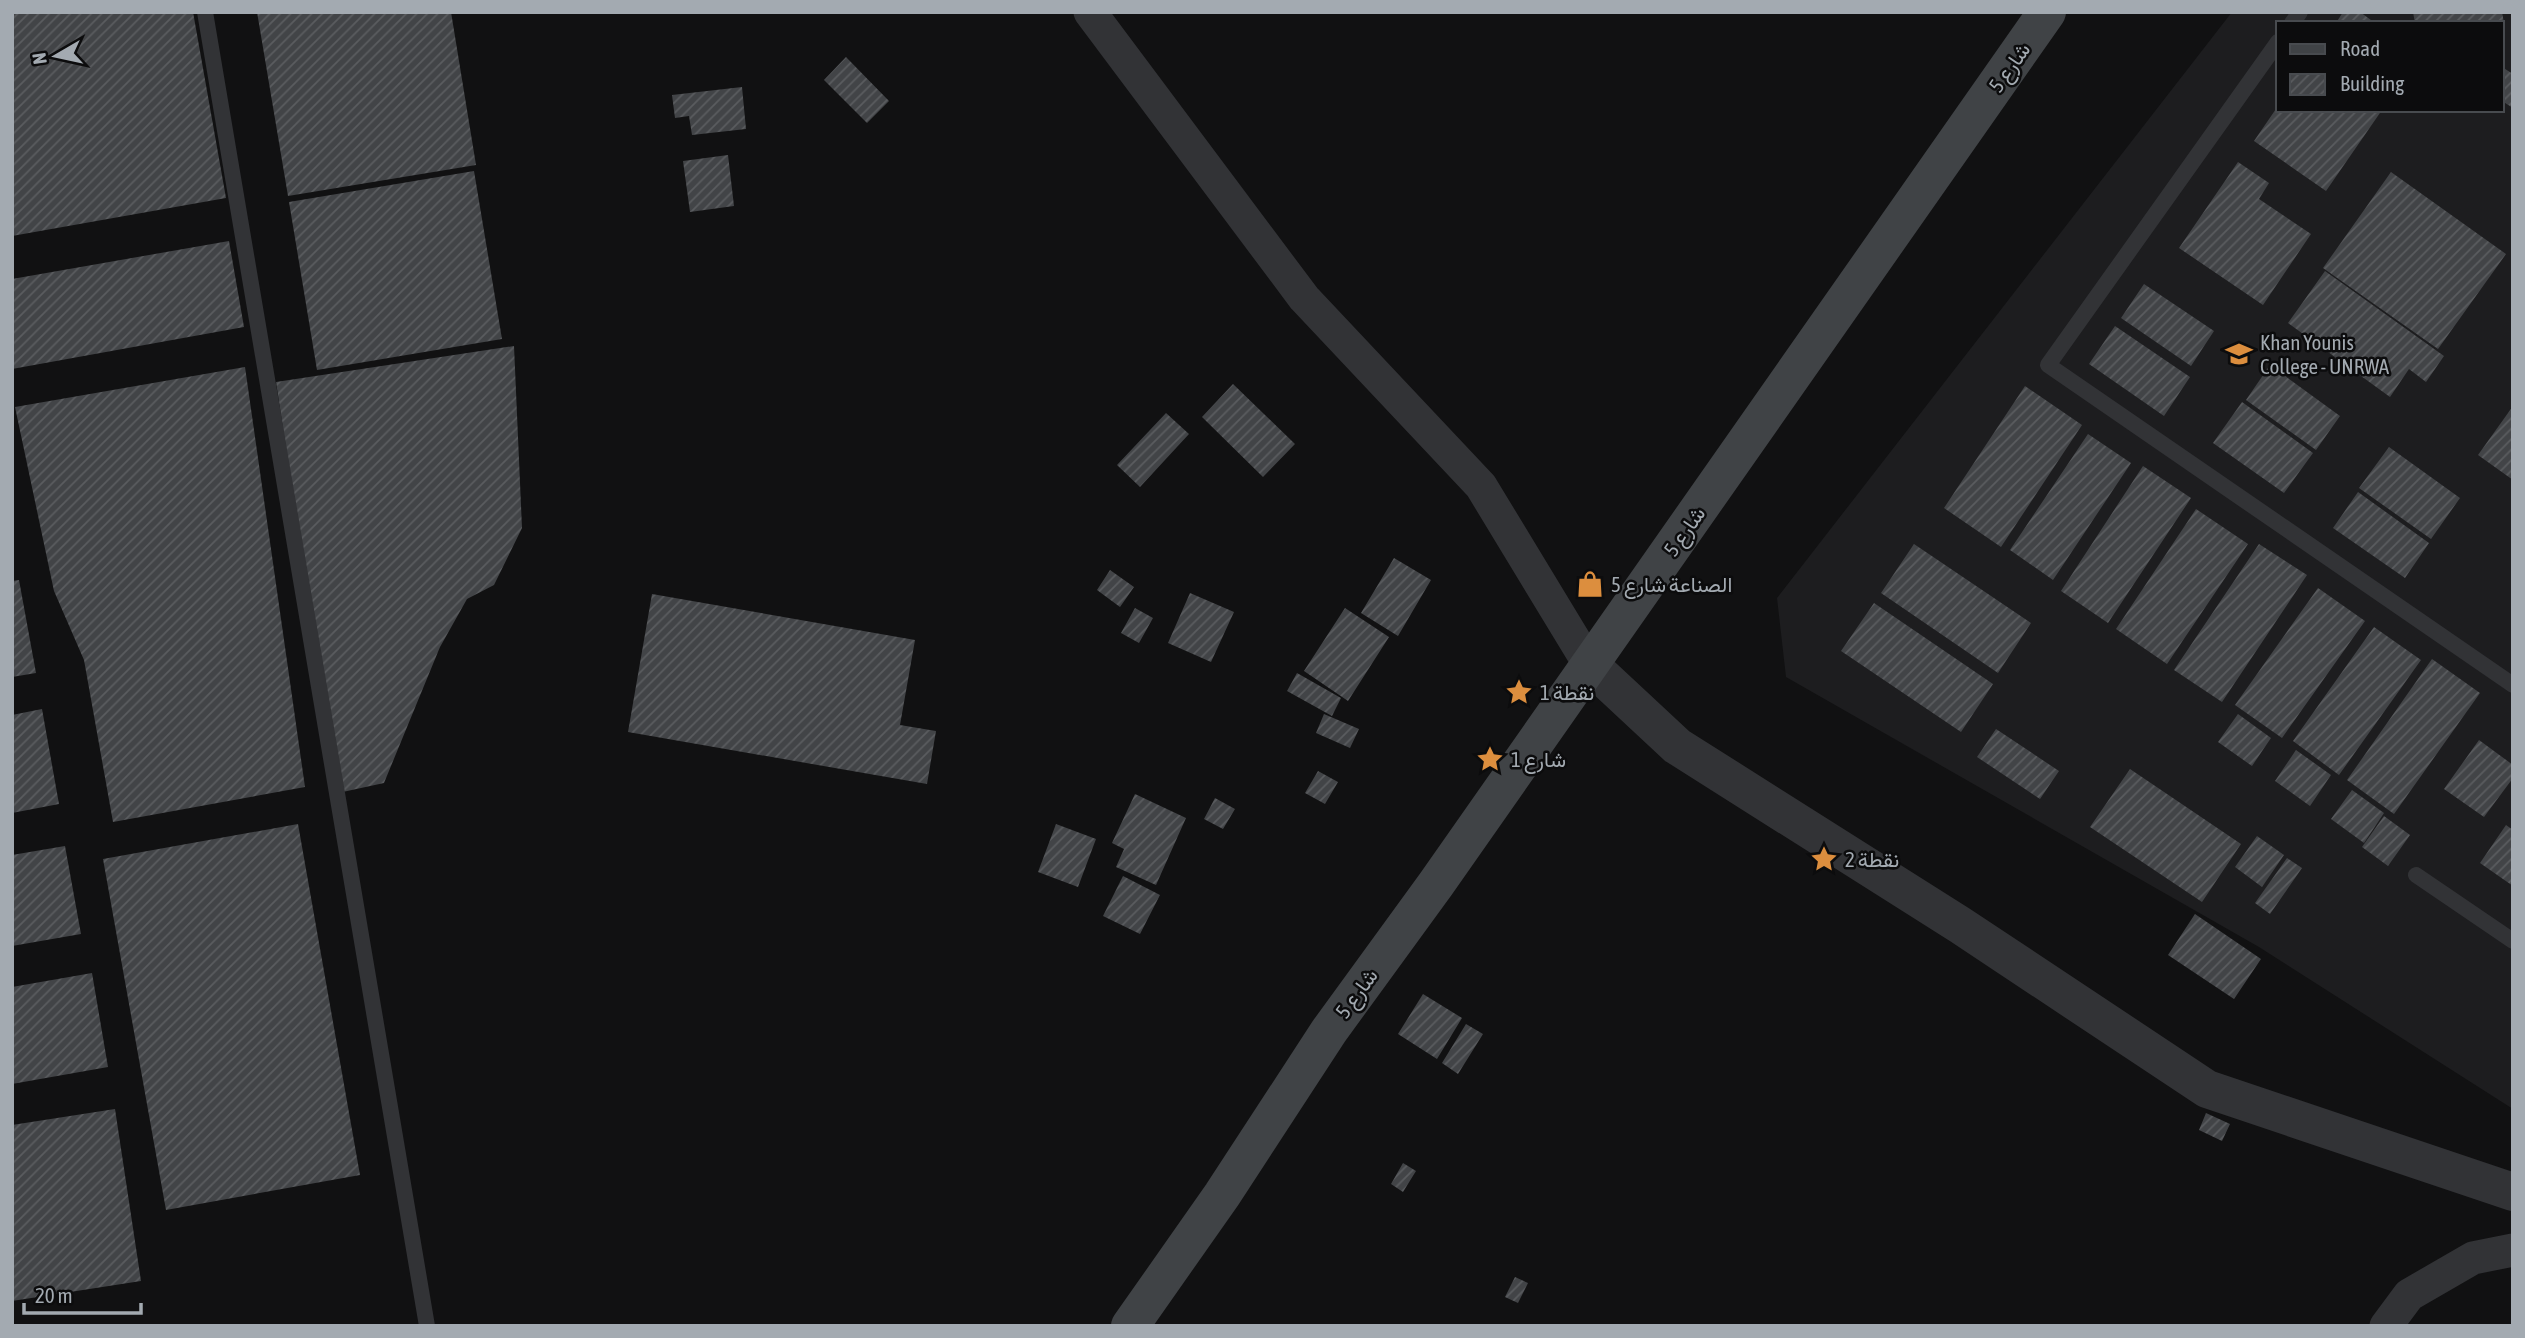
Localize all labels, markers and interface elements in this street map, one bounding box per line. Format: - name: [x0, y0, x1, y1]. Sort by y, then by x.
- north arrow: [21, 21, 91, 91]
- legend: [2276, 21, 2504, 112]
- text: Road: [2340, 36, 2380, 60]
- street label: شارع 5: [1983, 38, 2037, 98]
- text: N: [27, 51, 51, 66]
- text: Building: [2340, 71, 2404, 95]
- place label: Khan Younis College - UNRWA: [2260, 330, 2390, 378]
- school or university icon: Khan Younis College - UNRWA: [2224, 339, 2254, 369]
- street label: شارع 5: [1658, 502, 1712, 562]
- shop icon: الصناعة شارع 5: [1575, 569, 1605, 599]
- place label: الصناعة شارع 5: [1611, 572, 1732, 599]
- place icon: نقطة 1: [1504, 677, 1534, 707]
- place label: نقطة 1: [1540, 680, 1594, 704]
- place icon: شارع 1: [1475, 744, 1505, 774]
- place label: شارع 1: [1511, 747, 1566, 774]
- place icon: نقطة 2: [1809, 844, 1839, 874]
- place label: نقطة 2: [1845, 847, 1899, 871]
- street label: شارع 5: [1330, 964, 1384, 1024]
- scale bar: [24, 1272, 142, 1316]
- text: 20 m: [35, 1283, 73, 1307]

